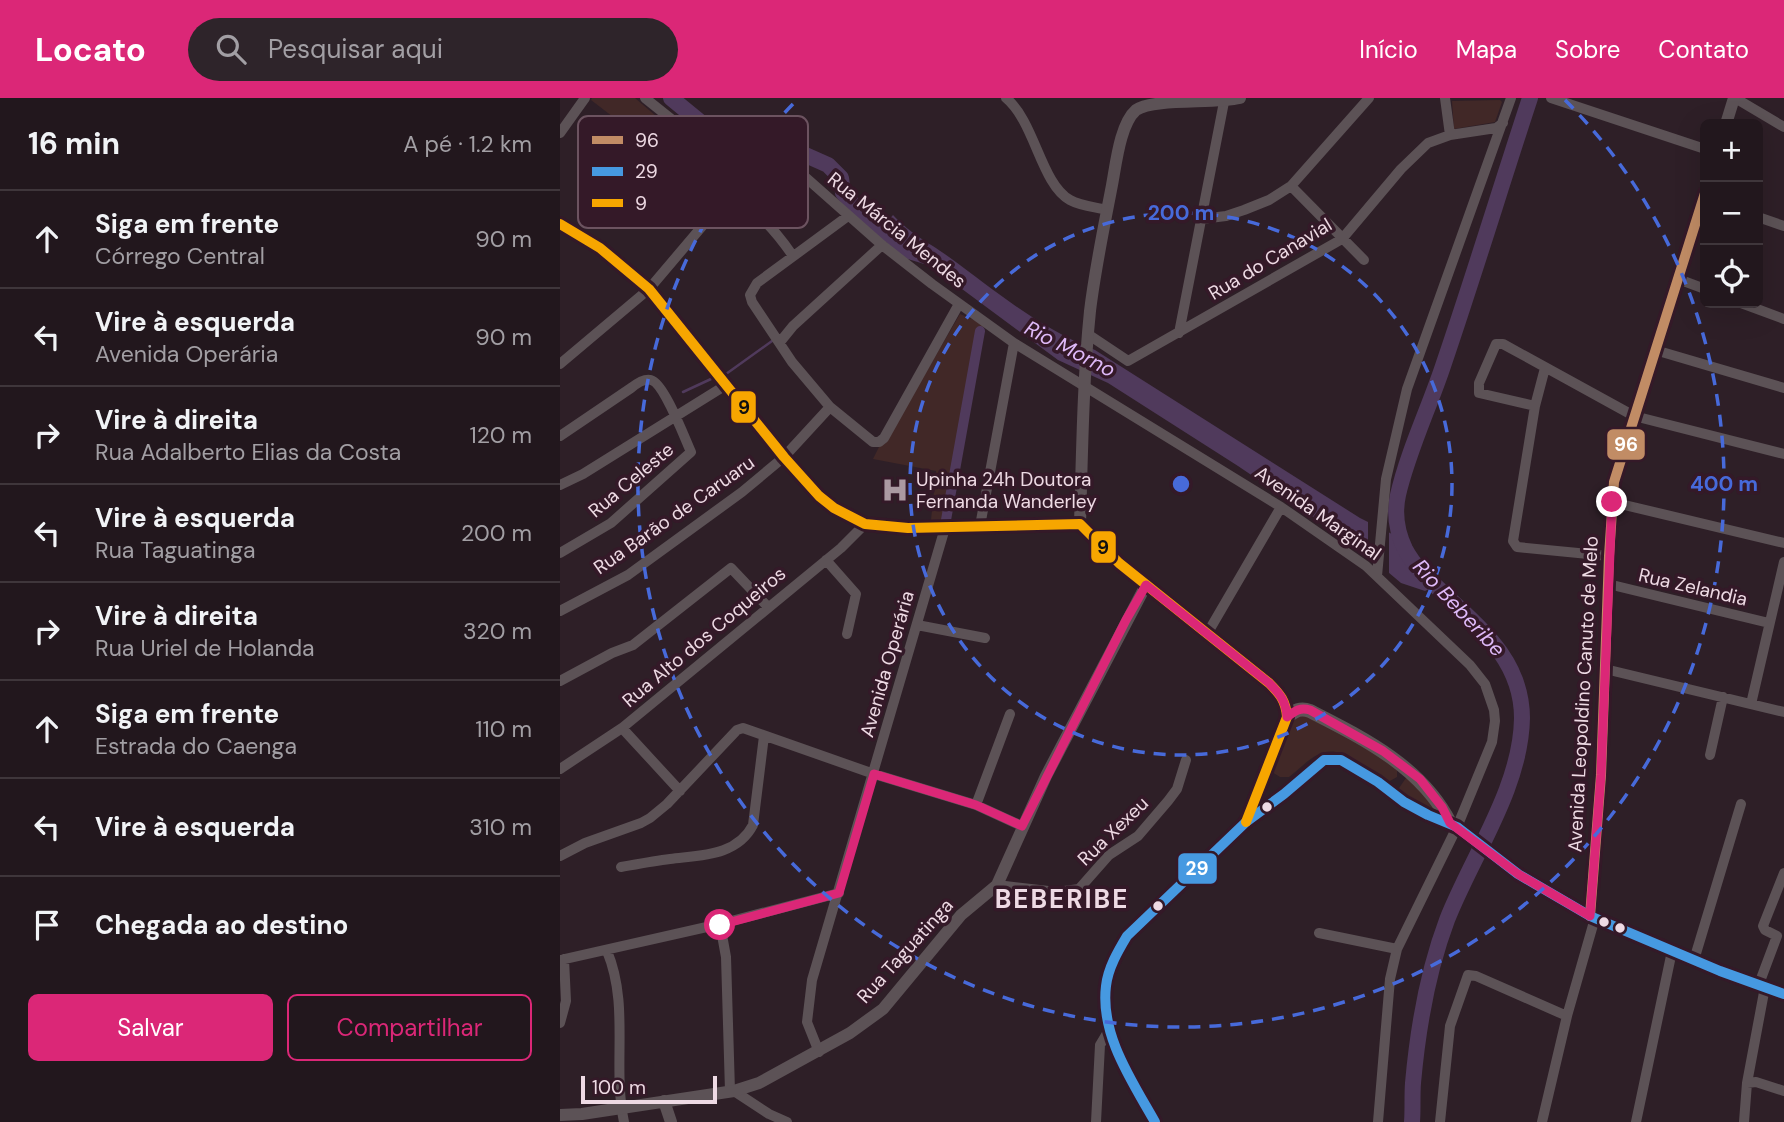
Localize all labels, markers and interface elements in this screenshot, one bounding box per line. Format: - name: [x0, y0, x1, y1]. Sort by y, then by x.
- search box: [188, 18, 678, 81]
- text: Locato: [35, 28, 146, 71]
- icon: search: [212, 30, 250, 68]
- text: Pesquisar aqui: [268, 32, 443, 66]
- text: Início: [1359, 34, 1418, 65]
- text: Mapa: [1456, 34, 1517, 65]
- text: Sobre: [1555, 34, 1620, 65]
- text: Contato: [1658, 34, 1749, 65]
- legend: [578, 116, 808, 228]
- map controls: [1700, 119, 1763, 308]
- button: +: [1700, 119, 1763, 182]
- text: 16 min: [28, 124, 120, 163]
- text: 96: [635, 128, 659, 153]
- text: A pé · 1.2 km: [403, 129, 532, 159]
- text: 29: [635, 159, 658, 184]
- street label: Rua Márcia Mendes: [823, 166, 971, 294]
- button: −: [1700, 182, 1763, 245]
- text: 9: [635, 191, 647, 216]
- text: 200 m: [1148, 199, 1214, 227]
- text: Siga em frente: [95, 207, 279, 241]
- street label: Rua do Canavial: [1204, 212, 1336, 306]
- icon: ahead: [28, 220, 66, 258]
- text: 90 m: [475, 224, 532, 254]
- text: Córrego Central: [95, 241, 265, 271]
- button: locate: [1700, 245, 1763, 308]
- text: Vire à esquerda: [95, 305, 295, 339]
- water label: Rio Morno: [1020, 314, 1120, 384]
- icon: left: [28, 318, 66, 356]
- text: 90 m: [475, 322, 532, 352]
- text: Avenida Operária: [95, 339, 278, 369]
- line badge: 9: [730, 390, 757, 424]
- text: 9: [738, 395, 750, 420]
- text: Vire à direita: [95, 403, 258, 437]
- icon: right: [28, 416, 66, 454]
- text: 120 m: [469, 420, 532, 450]
- line badge: 96: [1606, 428, 1646, 461]
- text: 96: [1614, 432, 1638, 457]
- text: Rua Adalberto Elias da Costa: [95, 437, 401, 467]
- street label: Rua Celeste: [583, 437, 679, 523]
- street label: Rua Barão de Caruaru: [589, 450, 759, 580]
- street label: Avenida Marginal: [1250, 460, 1386, 566]
- place label: Upinha 24h Doutora Fernanda Wanderley: [916, 467, 1097, 514]
- text: 400 m: [1690, 470, 1758, 498]
- centre of rings: [1169, 472, 1193, 496]
- hospital icon: Upinha 24h Doutora Fernanda Wanderley: [880, 475, 910, 505]
- route end: [1596, 486, 1627, 517]
- text: Vire à esquerda: [95, 501, 295, 535]
- icon: left: [28, 514, 66, 552]
- text: 200 m: [461, 518, 532, 548]
- line badge: 9: [1090, 530, 1117, 564]
- text: Rua Taguatinga: [95, 535, 255, 565]
- text: 9: [1097, 535, 1109, 560]
- street label: Avenida Leopoldino Canuto de Melo: [1562, 535, 1604, 853]
- water label: Rio Beberibe: [1407, 553, 1511, 663]
- street label: Rua Alto dos Coqueiros: [617, 561, 791, 713]
- street label: Rua Zelandia: [1636, 562, 1750, 612]
- street label: Avenida Operária: [854, 588, 920, 740]
- text: Vire à direita: [95, 599, 258, 633]
- icon: right: [28, 612, 66, 650]
- text: 320 m: [463, 616, 532, 646]
- text: Rua Uriel de Holanda: [95, 633, 315, 663]
- text: Siga em frente: [95, 697, 279, 731]
- icon: ahead: [28, 710, 66, 748]
- text: 110 m: [475, 714, 532, 744]
- text: Estrada do Caenga: [95, 731, 297, 761]
- street label: Rua Xexeu: [1072, 791, 1154, 871]
- unlabelled marker: [1260, 800, 1274, 814]
- icon: left: [28, 808, 66, 846]
- text: Vire à esquerda: [95, 810, 295, 844]
- text: 310 m: [469, 812, 532, 842]
- line badge: 29: [1177, 852, 1218, 885]
- text: 29: [1186, 856, 1208, 881]
- district label: BEBERIBE: [995, 882, 1129, 916]
- street label: Rua Taguatinga: [851, 893, 959, 1009]
- unlabelled marker: [1151, 899, 1165, 913]
- icon: arrive: [28, 906, 66, 944]
- text: Chegada ao destino: [95, 908, 348, 942]
- route start: [704, 909, 735, 940]
- unlabelled marker: [1597, 915, 1611, 929]
- unlabelled marker: [1613, 921, 1627, 935]
- button: Salvar: [28, 994, 273, 1061]
- button: Compartilhar: [287, 994, 532, 1061]
- scale bar: [581, 1073, 718, 1105]
- text: 100 m: [592, 1075, 646, 1100]

